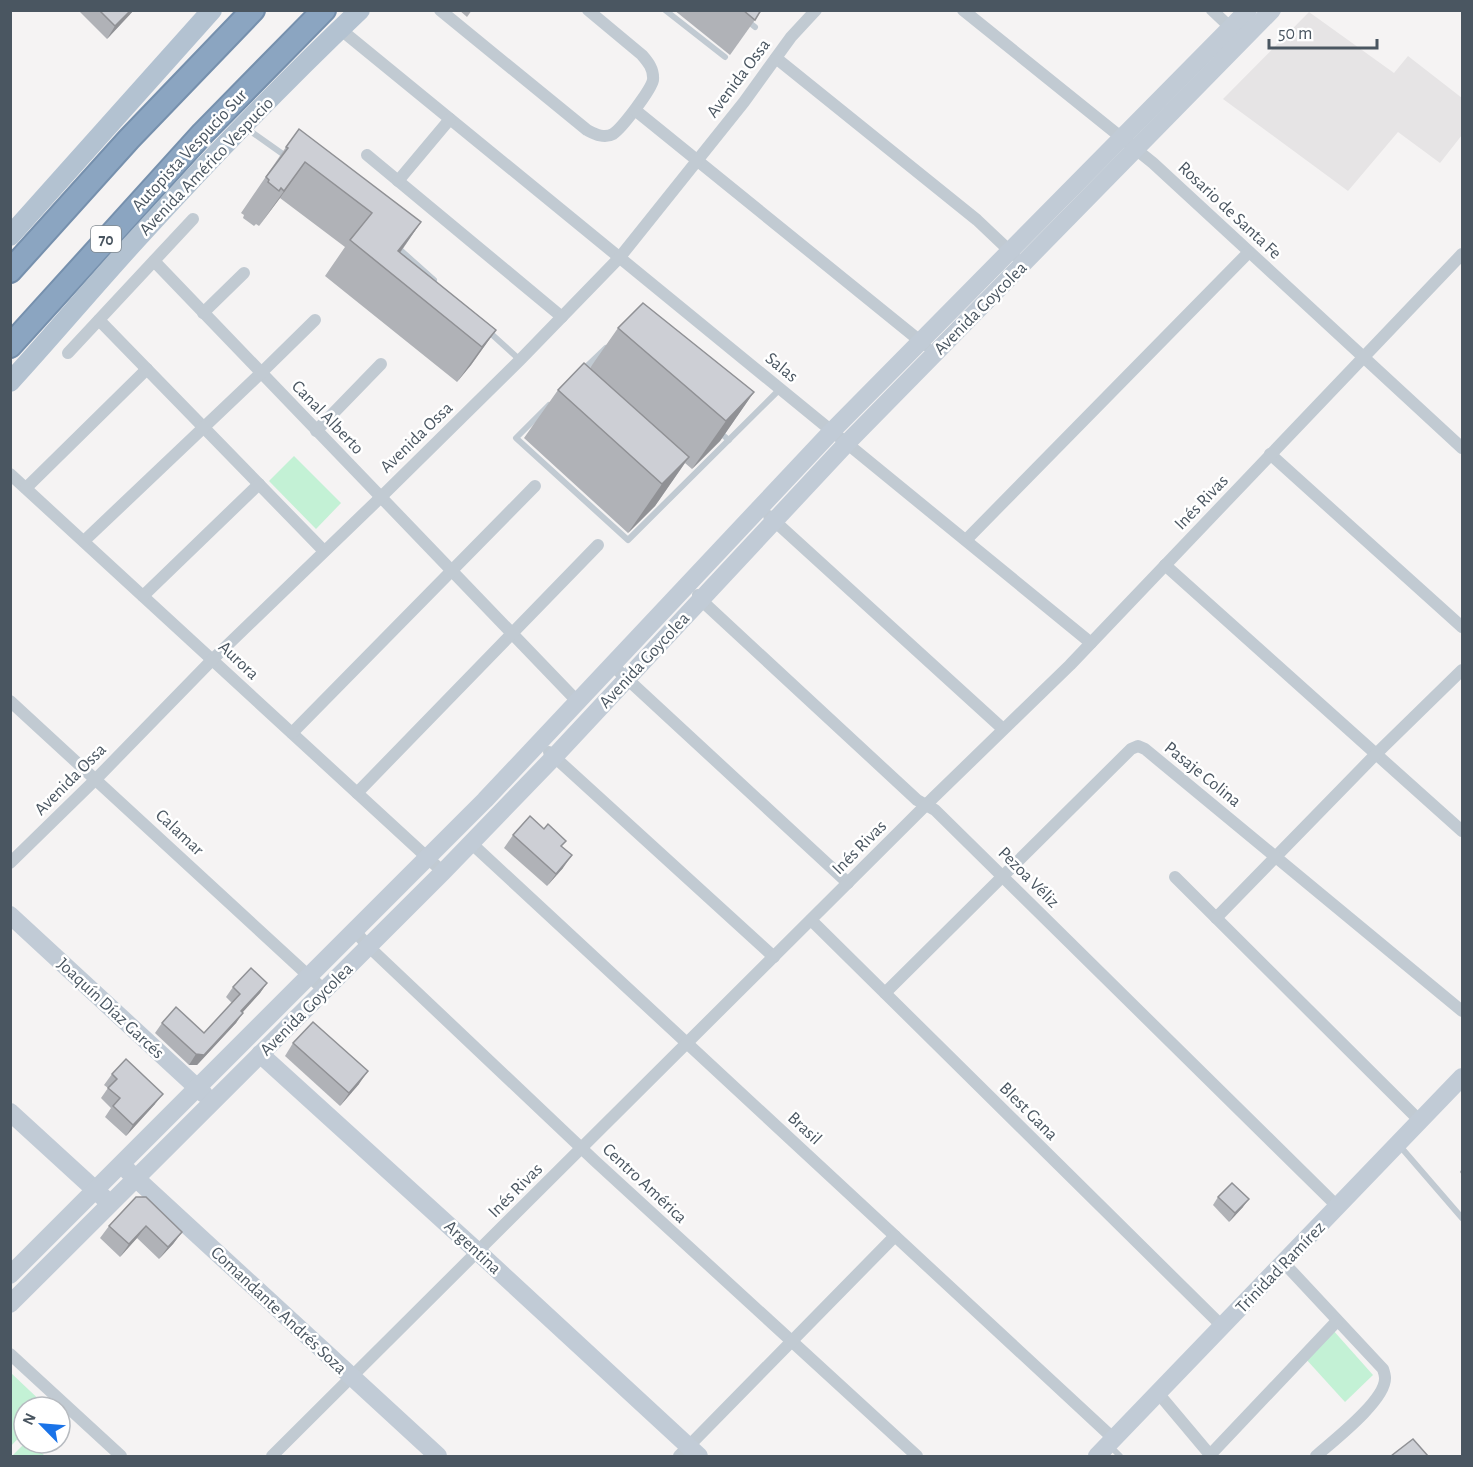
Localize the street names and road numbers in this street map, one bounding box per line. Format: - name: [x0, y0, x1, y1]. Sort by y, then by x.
- street label: Avenida Ossa: [704, 36, 774, 121]
- street label: Autopista Vespucio Sur: [129, 86, 251, 215]
- street label: Avenida Américo Vespucio: [136, 94, 277, 239]
- street label: Rosario de Santa Fe: [1174, 159, 1284, 263]
- road number: 70: [91, 226, 121, 252]
- street label: Avenida Goycolea: [931, 259, 1031, 359]
- street label: Salas: [762, 349, 801, 386]
- street label: Canal Alberto: [288, 377, 367, 458]
- street label: Avenida Ossa: [377, 399, 456, 477]
- street label: Inés Rivas: [1171, 472, 1232, 534]
- street label: Avenida Goycolea: [596, 609, 693, 712]
- street label: Aurora: [215, 638, 262, 683]
- street label: Pasaje Colina: [1161, 739, 1244, 811]
- street label: Avenida Ossa: [31, 740, 110, 819]
- street label: Calamar: [152, 806, 207, 859]
- street label: Inés Rivas: [829, 817, 890, 878]
- street label: Pezoa Véliz: [994, 844, 1062, 912]
- street label: Joaquín Díaz Garcés: [54, 955, 167, 1063]
- street label: Avenida Goycolea: [257, 960, 357, 1060]
- street label: Blest Gana: [996, 1079, 1061, 1144]
- street label: Brasil: [784, 1109, 825, 1149]
- street label: Centro América: [599, 1140, 690, 1227]
- street label: Inés Rivas: [485, 1160, 546, 1221]
- street label: Argentina: [441, 1217, 504, 1278]
- street label: Trinidad Ramírez: [1233, 1218, 1329, 1317]
- street label: Comandante Andrés Soza: [207, 1243, 350, 1378]

